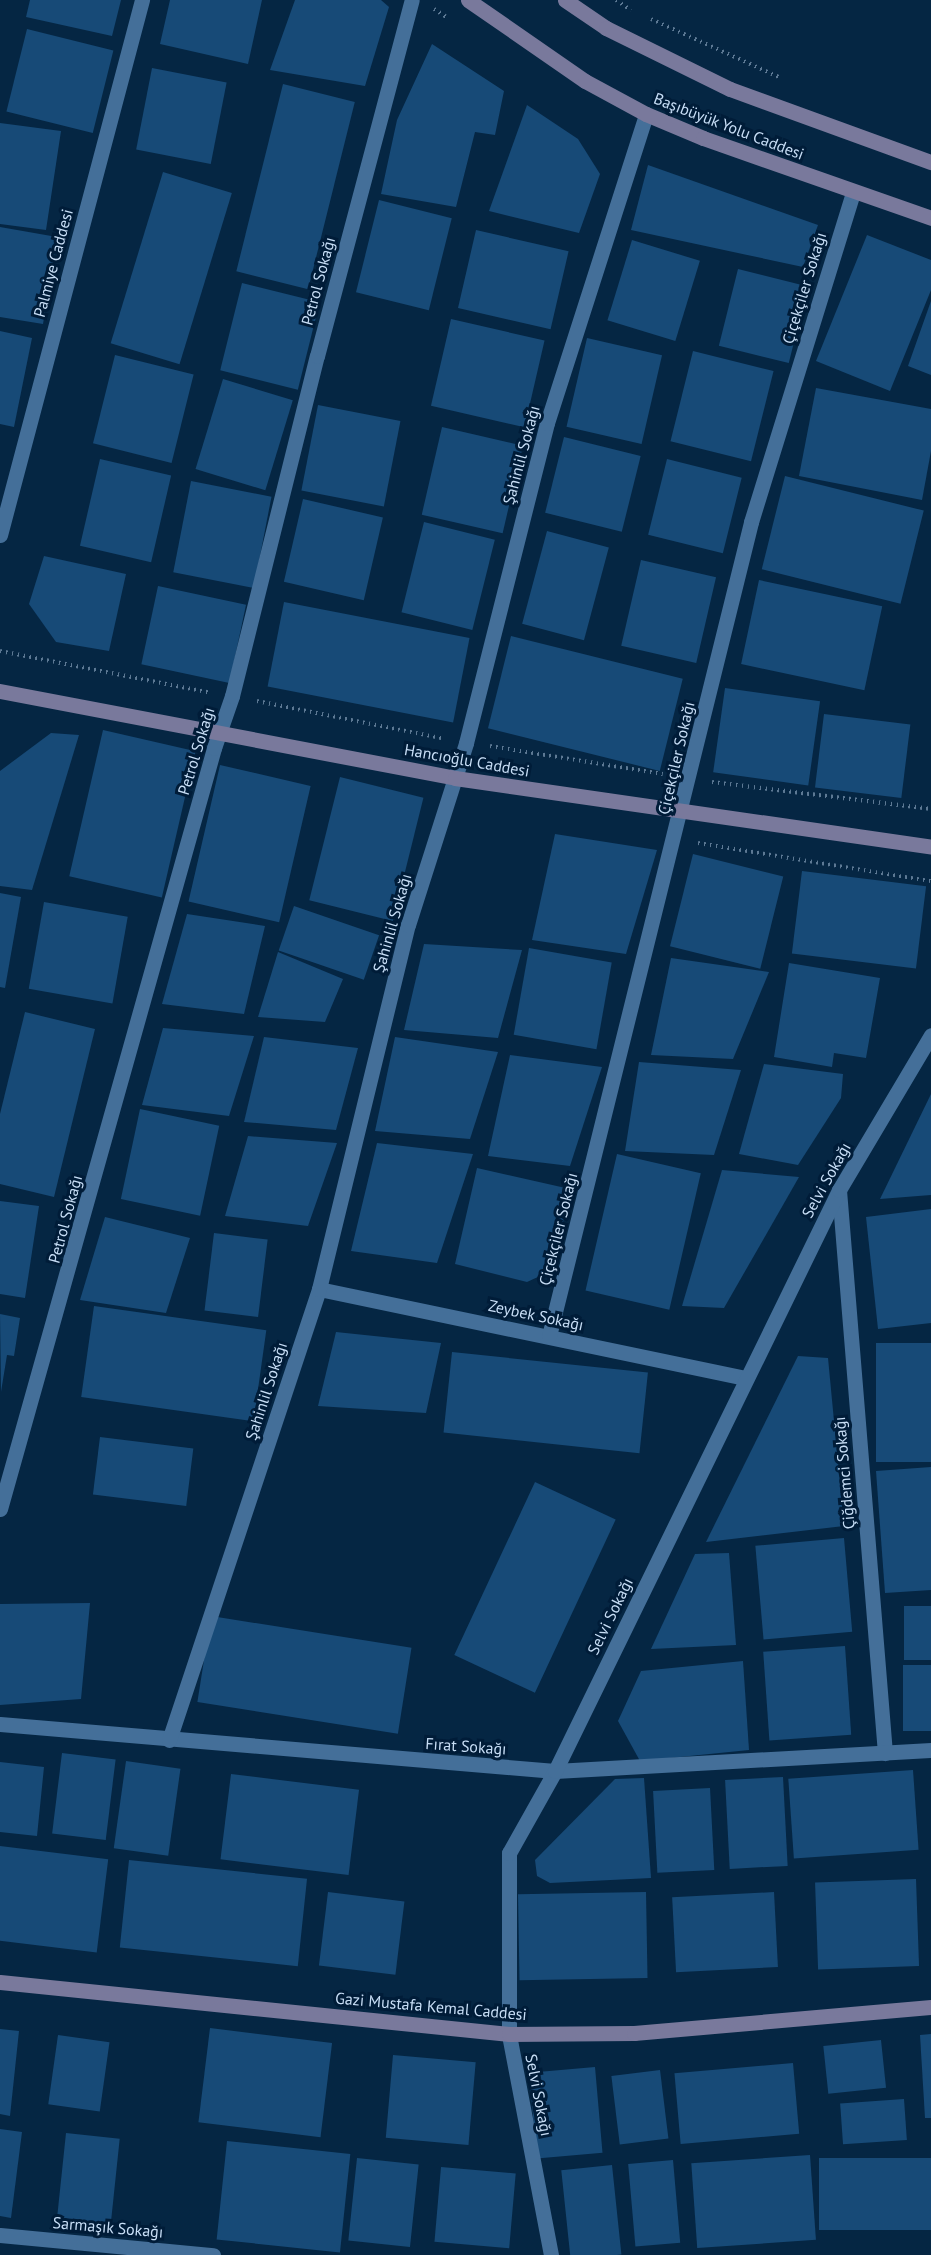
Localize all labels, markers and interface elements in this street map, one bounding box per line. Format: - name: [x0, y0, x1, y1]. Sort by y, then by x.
- street label: Başıbüyük Yolu Caddesi: [651, 88, 807, 164]
- street label: Palmiye Caddesi: [29, 207, 77, 319]
- street label: Çiçekçiler Sokağı: [778, 230, 830, 346]
- street label: Petrol Sokağı: [297, 235, 339, 327]
- street label: Şahinlil Sokağı: [499, 403, 543, 507]
- street label: Çiçekçiler Sokağı: [654, 700, 698, 816]
- street label: Petrol Sokağı: [174, 705, 218, 797]
- street label: Hancıoğlu Caddesi: [403, 740, 531, 780]
- street label: Şahinlil Sokağı: [369, 871, 415, 975]
- street label: Selvi Sokağı: [797, 1139, 855, 1221]
- street label: Çiçekçiler Sokağı: [535, 1171, 581, 1287]
- street label: Petrol Sokağı: [44, 1173, 86, 1265]
- street label: Zeybek Sokağı: [486, 1295, 586, 1335]
- street label: Şahinlil Sokağı: [241, 1340, 291, 1442]
- street label: Çiğdemci Sokağı: [830, 1416, 858, 1530]
- street label: Selvi Sokağı: [583, 1574, 637, 1658]
- street label: Fırat Sokağı: [425, 1734, 507, 1758]
- street label: Gazi Mustafa Kemal Caddesi: [334, 1988, 528, 2024]
- street label: Selvi Sokağı: [522, 2052, 556, 2138]
- street label: Sarmaşık Sokağı: [52, 2213, 164, 2241]

